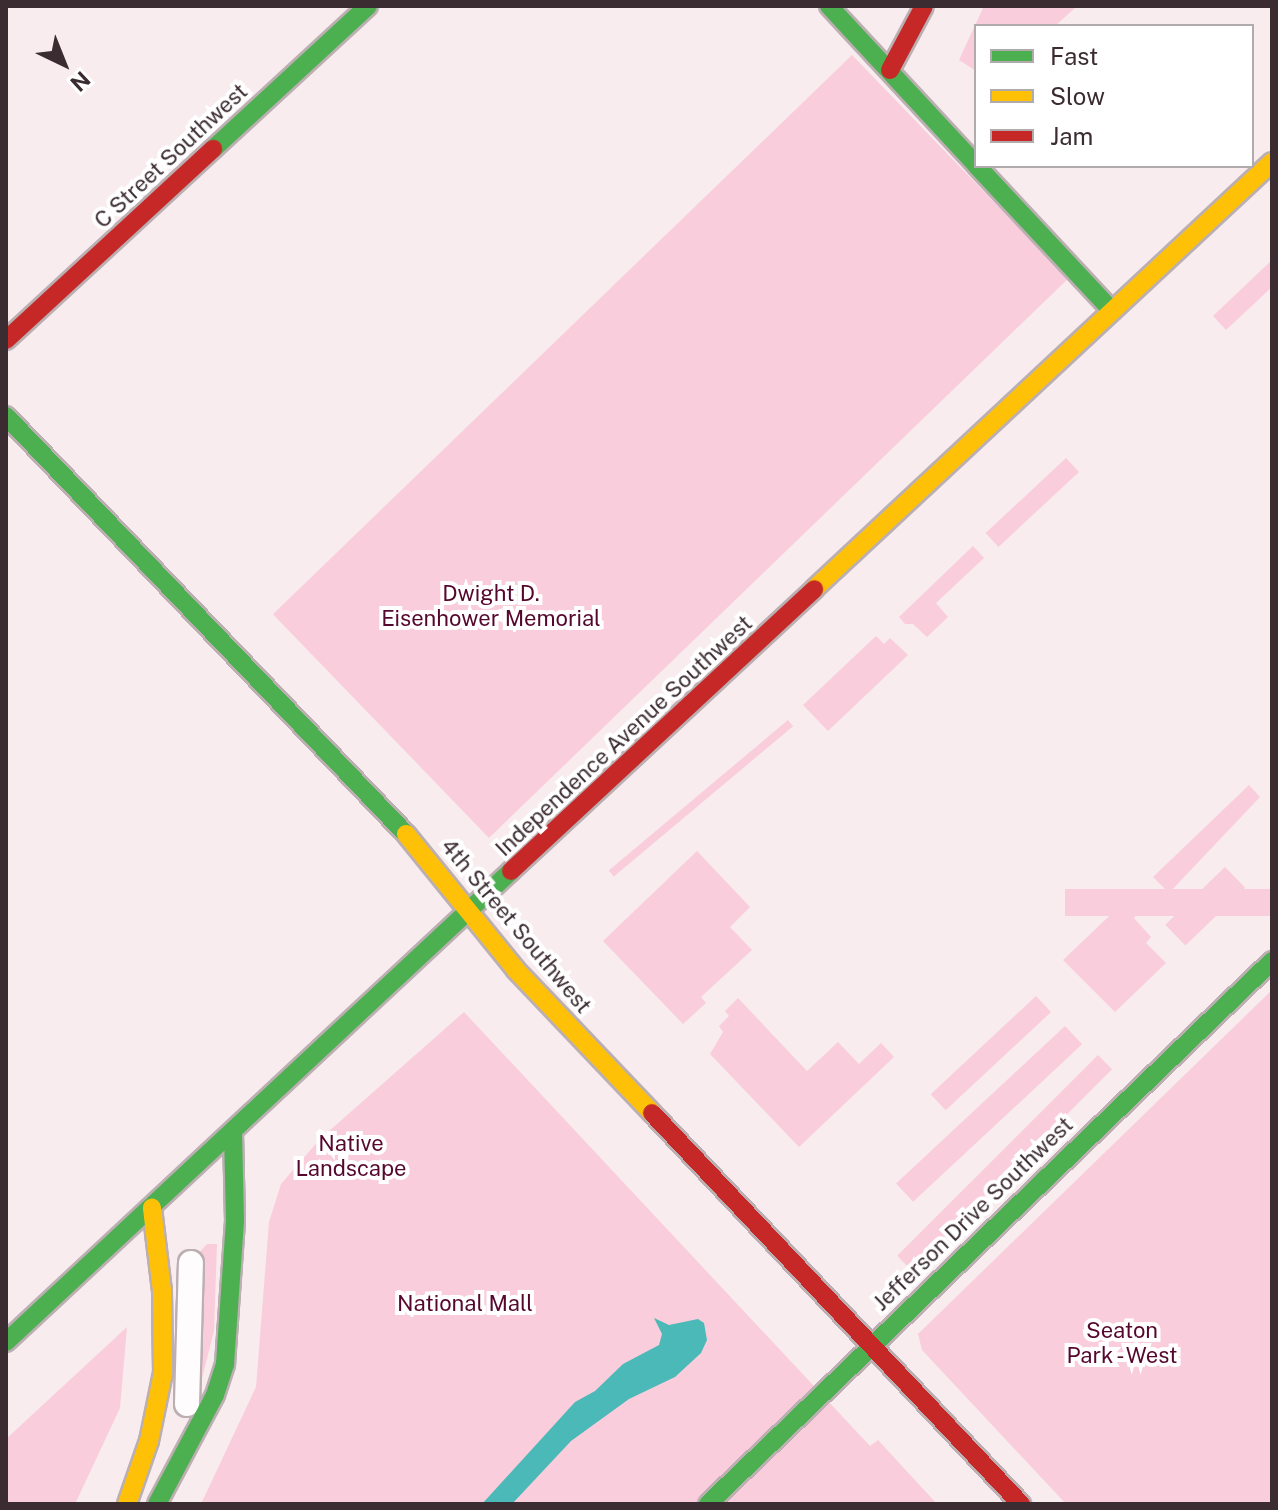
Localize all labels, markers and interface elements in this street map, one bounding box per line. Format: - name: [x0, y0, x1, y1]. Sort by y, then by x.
- north arrow: [24, 24, 104, 104]
- legend: [974, 24, 1254, 168]
- text: Fast: [1050, 42, 1098, 70]
- text: N: [65, 66, 96, 97]
- street label: C Street Southwest: [89, 78, 253, 234]
- text: Slow: [1050, 82, 1105, 110]
- text: Jam: [1050, 122, 1093, 150]
- park label: Dwight D. Eisenhower Memorial: [381, 580, 601, 632]
- street label: Independence Avenue Southwest: [490, 610, 758, 862]
- street label: 4th Street Southwest: [435, 833, 597, 1019]
- street label: Jefferson Drive Southwest: [868, 1112, 1078, 1316]
- park label: Native Landscape: [295, 1130, 407, 1182]
- park label: National Mall: [397, 1291, 533, 1317]
- park label: Seaton Park - West: [1063, 1317, 1181, 1368]

